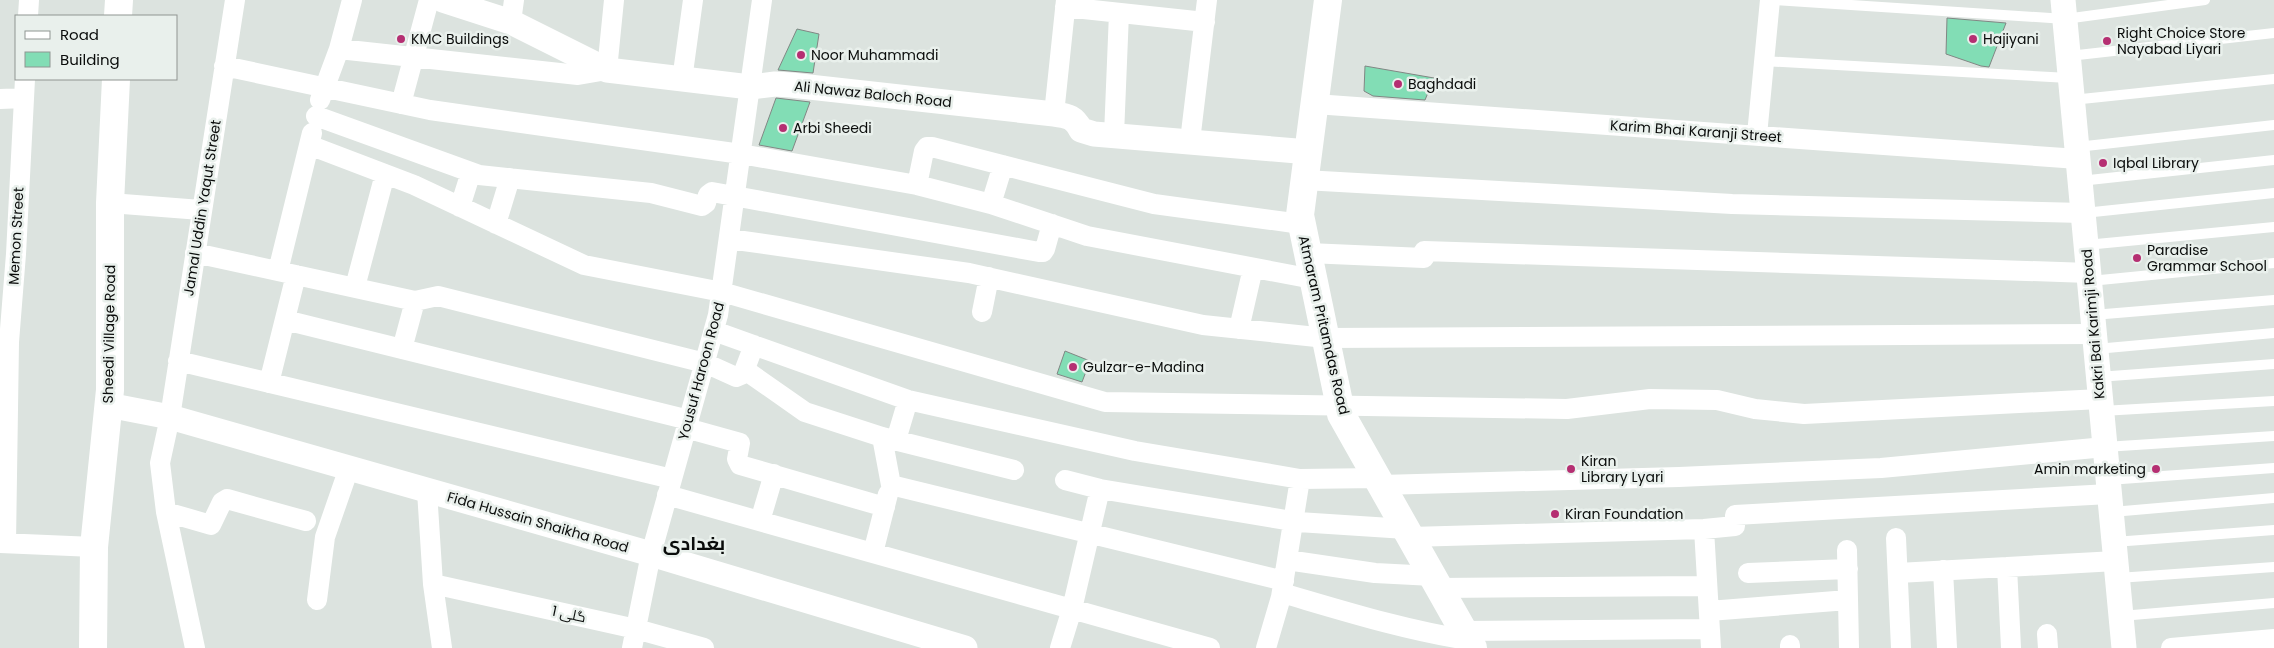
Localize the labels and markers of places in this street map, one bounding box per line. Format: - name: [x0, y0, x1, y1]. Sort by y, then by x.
- place label: Right Choice Store Nayabad Liyari: [2117, 23, 2246, 59]
- place label: KMC Buildings: [411, 29, 509, 49]
- place label: Hajiyani: [1983, 29, 2039, 49]
- marker: KMC Buildings: [395, 33, 407, 45]
- marker: Hajiyani: [1967, 33, 1979, 45]
- marker: Right Choice Store Nayabad Liyari: [2101, 35, 2113, 47]
- place label: Noor Muhammadi: [811, 45, 938, 65]
- marker: Noor Muhammadi: [795, 49, 807, 61]
- place label: Baghdadi: [1408, 74, 1476, 94]
- marker: Baghdadi: [1392, 78, 1404, 90]
- place label: Arbi Sheedi: [793, 118, 872, 138]
- marker: Arbi Sheedi: [777, 122, 789, 134]
- place label: Iqbal Library: [2113, 153, 2199, 173]
- marker: Iqbal Library: [2097, 157, 2109, 169]
- place label: Paradise Grammar School: [2147, 240, 2267, 276]
- marker: Paradise Grammar School: [2131, 252, 2143, 264]
- place label: Gulzar-e-Madina: [1083, 357, 1204, 377]
- marker: Gulzar-e-Madina: [1067, 361, 1079, 373]
- place label: Kiran Library Lyari: [1581, 451, 1664, 487]
- place label: Amin marketing: [2034, 459, 2146, 479]
- marker: Kiran Library Lyari: [1565, 463, 1577, 475]
- marker: Amin marketing: [2150, 463, 2162, 475]
- place label: Kiran Foundation: [1565, 504, 1684, 524]
- marker: Kiran Foundation: [1549, 508, 1561, 520]

